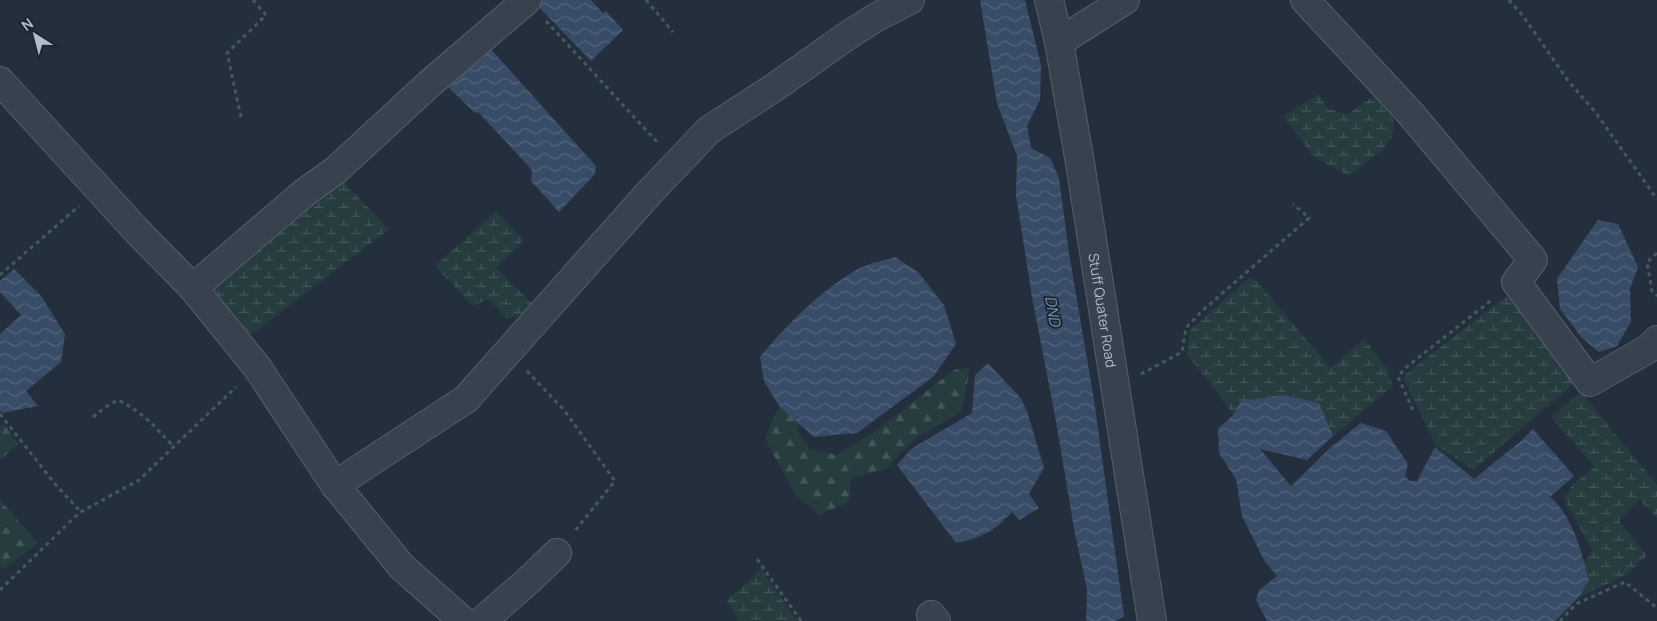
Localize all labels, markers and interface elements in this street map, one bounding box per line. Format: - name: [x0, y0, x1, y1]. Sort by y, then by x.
- north arrow: [10, 10, 60, 60]
- text: N: [17, 13, 37, 35]
- street label: Stuff Quater Road: [1085, 252, 1121, 369]
- water label: DND: [1040, 294, 1066, 330]

